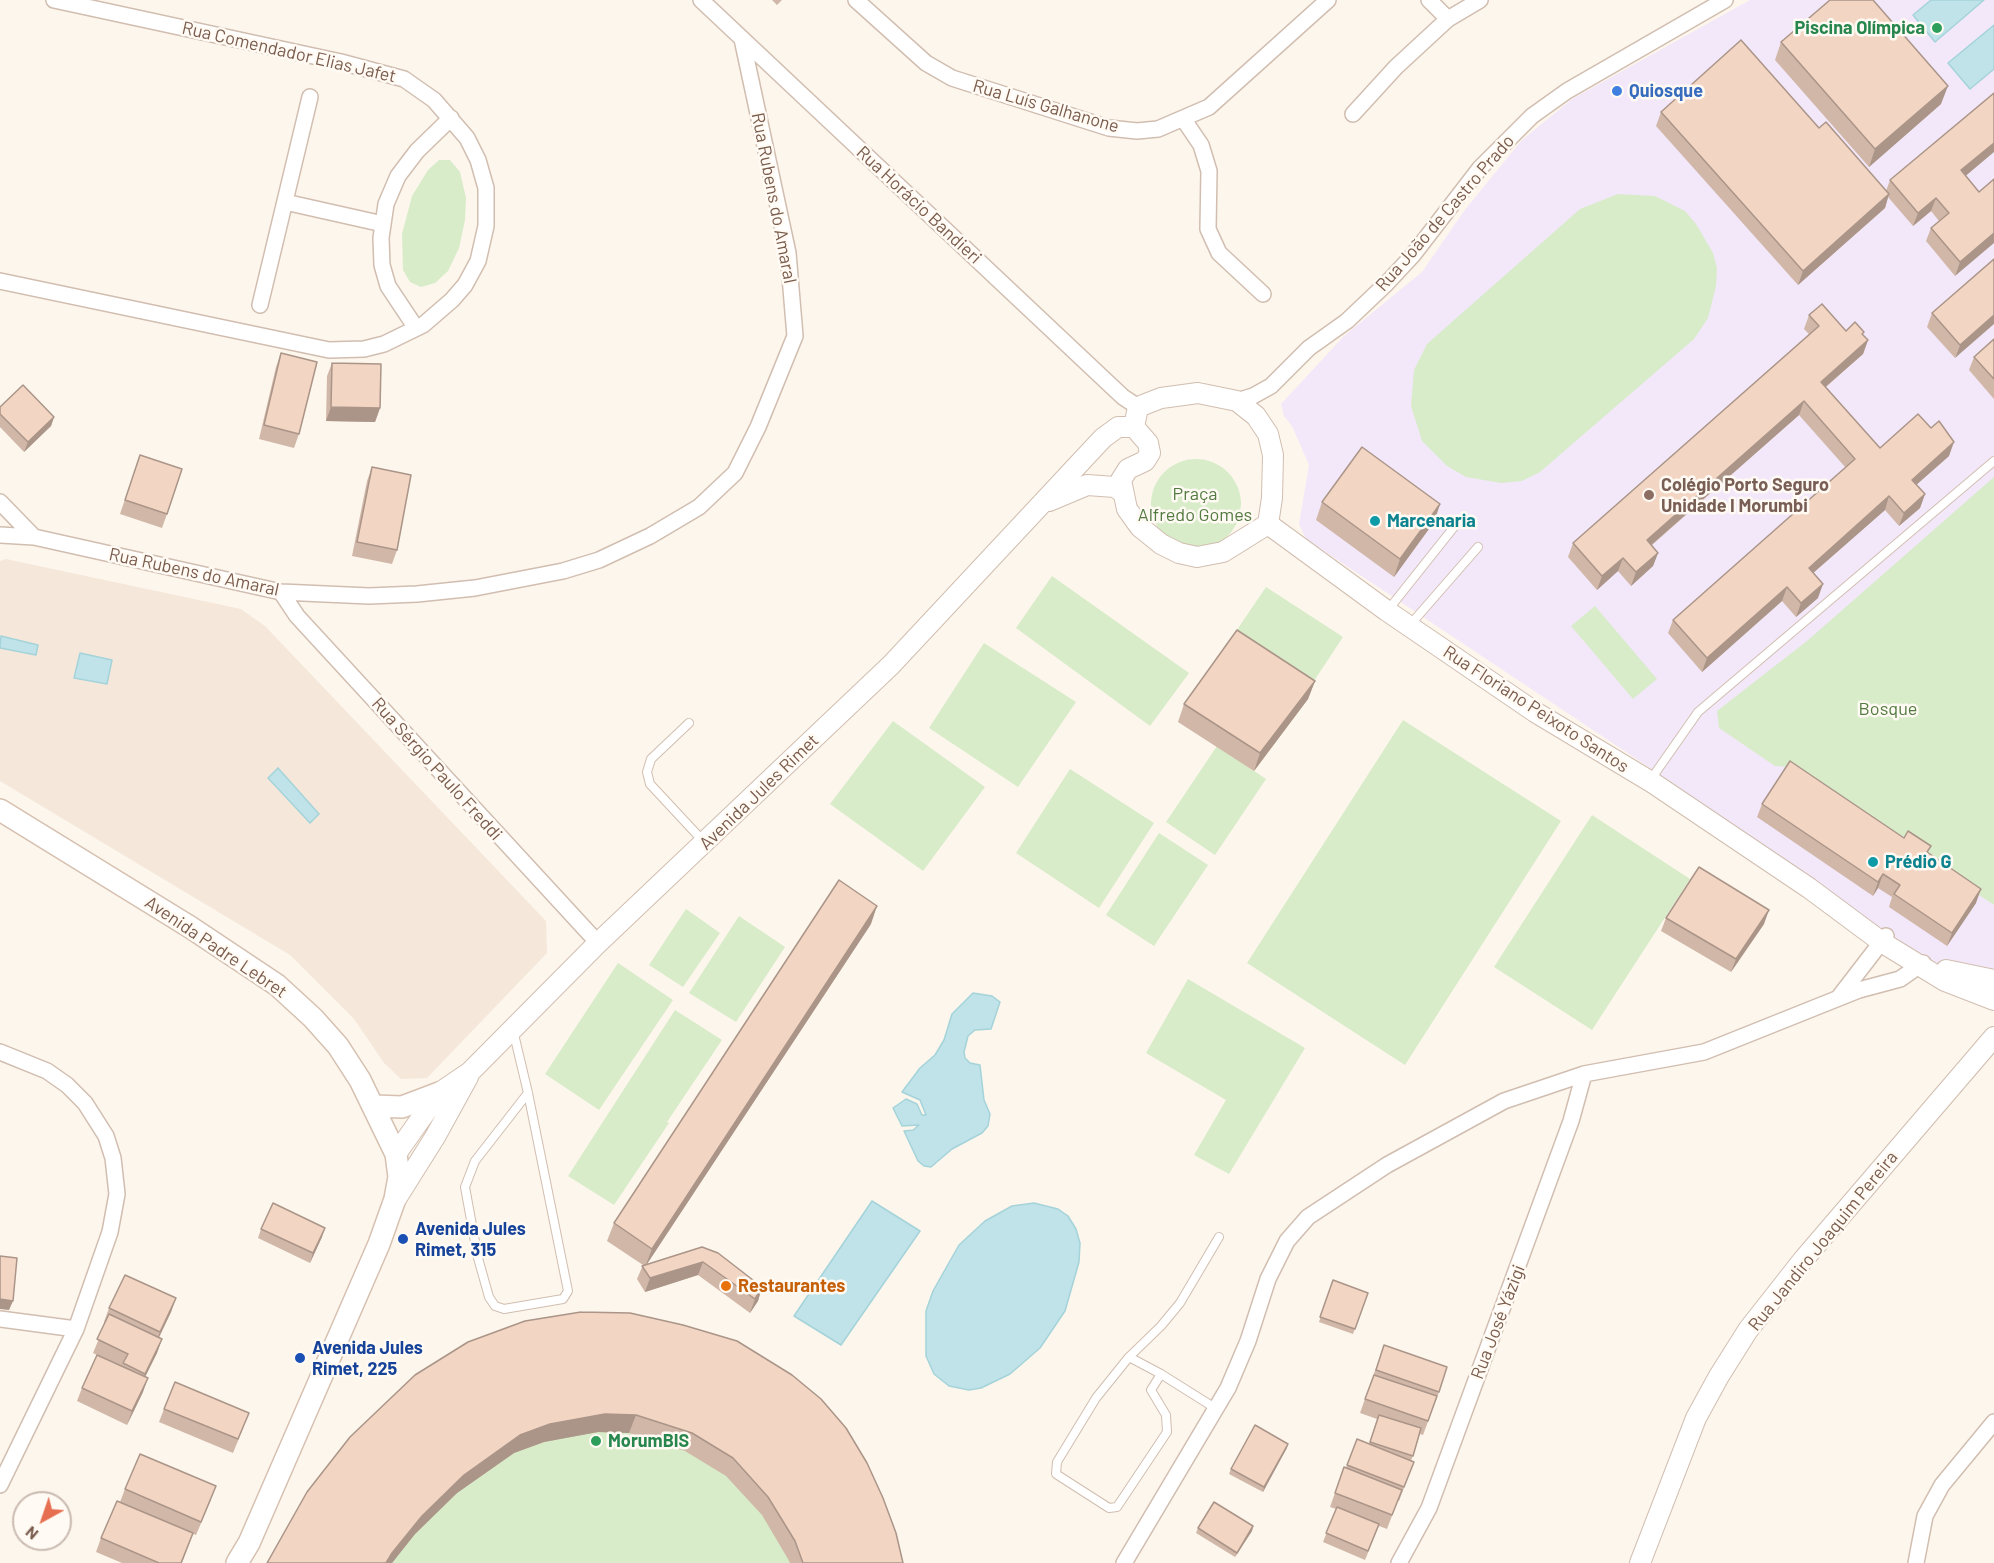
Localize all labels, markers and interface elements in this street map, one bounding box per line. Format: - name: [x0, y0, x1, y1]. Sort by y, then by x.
- street label: Rua Comendador Elias Jafet: [180, 17, 398, 87]
- place label: Piscina Olímpica: [1795, 17, 1925, 39]
- marker: Piscina Olímpica: [1930, 21, 1944, 35]
- street label: Rua Luís Galhanone: [970, 75, 1122, 137]
- place label: Quiosque: [1629, 80, 1703, 102]
- marker: Quiosque: [1610, 84, 1624, 98]
- street label: Rua Rubens do Amaral: [747, 111, 801, 285]
- street label: Rua João de Castro Prado: [1371, 130, 1519, 296]
- street label: Rua Horácio Bandieri: [852, 141, 986, 269]
- place label: Colégio Porto Seguro Unidade I Morumbi: [1661, 474, 1829, 516]
- park label: Praça Alfredo Gomes: [1138, 483, 1252, 526]
- marker: Colégio Porto Seguro Unidade I Morumbi: [1642, 488, 1656, 502]
- place label: Marcenaria: [1387, 510, 1476, 532]
- marker: Marcenaria: [1368, 514, 1382, 528]
- street label: Rua Rubens do Amaral: [107, 543, 281, 601]
- street label: Rua Floriano Peixoto Santos: [1439, 641, 1633, 777]
- street label: Rua Sérgio Paulo Freddi: [367, 693, 507, 845]
- park label: Bosque: [1859, 698, 1917, 720]
- street label: Avenida Jules Rimet: [695, 730, 823, 854]
- place label: Prédio G: [1885, 851, 1952, 873]
- marker: Prédio G: [1866, 855, 1880, 869]
- street label: Avenida Padre Lebret: [141, 891, 291, 1003]
- street label: Rua Jandiro Joaquim Pereira: [1744, 1147, 1902, 1335]
- place label: Avenida Jules Rimet, 315: [415, 1218, 526, 1260]
- marker: Avenida Jules Rimet, 315: [396, 1232, 410, 1246]
- street label: Rua José Yázigi: [1466, 1262, 1530, 1382]
- place label: Restaurantes: [738, 1275, 845, 1297]
- marker: Restaurantes: [719, 1279, 733, 1293]
- place label: Avenida Jules Rimet, 225: [312, 1337, 423, 1380]
- marker: Avenida Jules Rimet, 225: [293, 1351, 307, 1365]
- place label: MorumBIS: [608, 1430, 689, 1452]
- marker: MorumBIS: [589, 1434, 603, 1448]
- north arrow: [12, 1491, 72, 1551]
- text: N: [21, 1523, 42, 1544]

